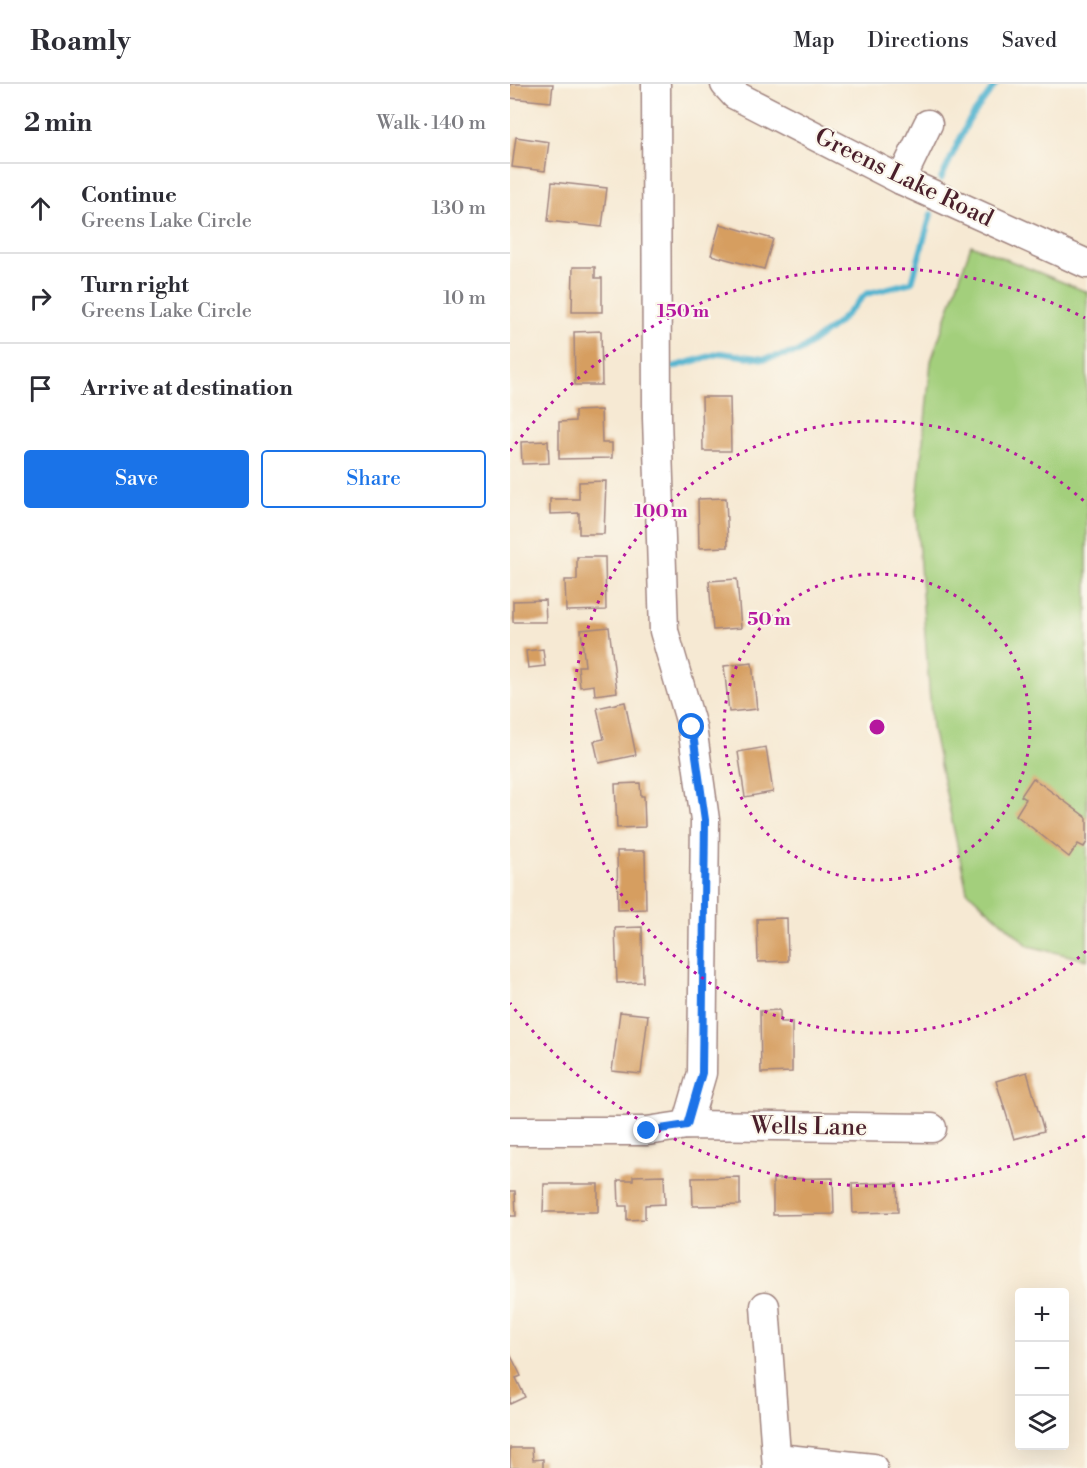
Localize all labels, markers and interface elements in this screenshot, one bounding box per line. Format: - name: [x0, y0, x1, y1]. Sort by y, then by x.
- text: Roamly: [30, 24, 131, 59]
- text: Map: [793, 28, 835, 54]
- text: Directions: [868, 28, 969, 54]
- text: Saved: [1002, 28, 1057, 54]
- text: 2 min: [24, 107, 92, 139]
- text: Walk · 140 m: [376, 111, 486, 136]
- street label: Greens Lake Road: [810, 122, 999, 234]
- text: Continue: [81, 182, 177, 209]
- icon: ahead: [24, 192, 57, 225]
- text: 130 m: [431, 196, 486, 221]
- text: Greens Lake Circle: [81, 209, 252, 234]
- text: Turn right: [81, 272, 189, 299]
- icon: right: [24, 282, 57, 315]
- text: 10 m: [443, 286, 486, 311]
- text: Greens Lake Circle: [81, 299, 252, 324]
- text: 150 m: [657, 300, 710, 323]
- icon: arrive: [24, 372, 57, 405]
- text: Arrive at destination: [81, 375, 293, 402]
- button: Save: [24, 450, 249, 508]
- button: Share: [261, 450, 486, 508]
- text: 100 m: [634, 500, 688, 523]
- text: 50 m: [747, 608, 791, 631]
- route start: [678, 713, 704, 739]
- centre of rings: [867, 717, 887, 737]
- street label: Wells Lane: [750, 1111, 867, 1143]
- route end: [633, 1117, 659, 1143]
- map controls: [1015, 1288, 1069, 1450]
- button: +: [1015, 1288, 1069, 1342]
- button: −: [1015, 1342, 1069, 1396]
- button: layers: [1015, 1396, 1069, 1450]

